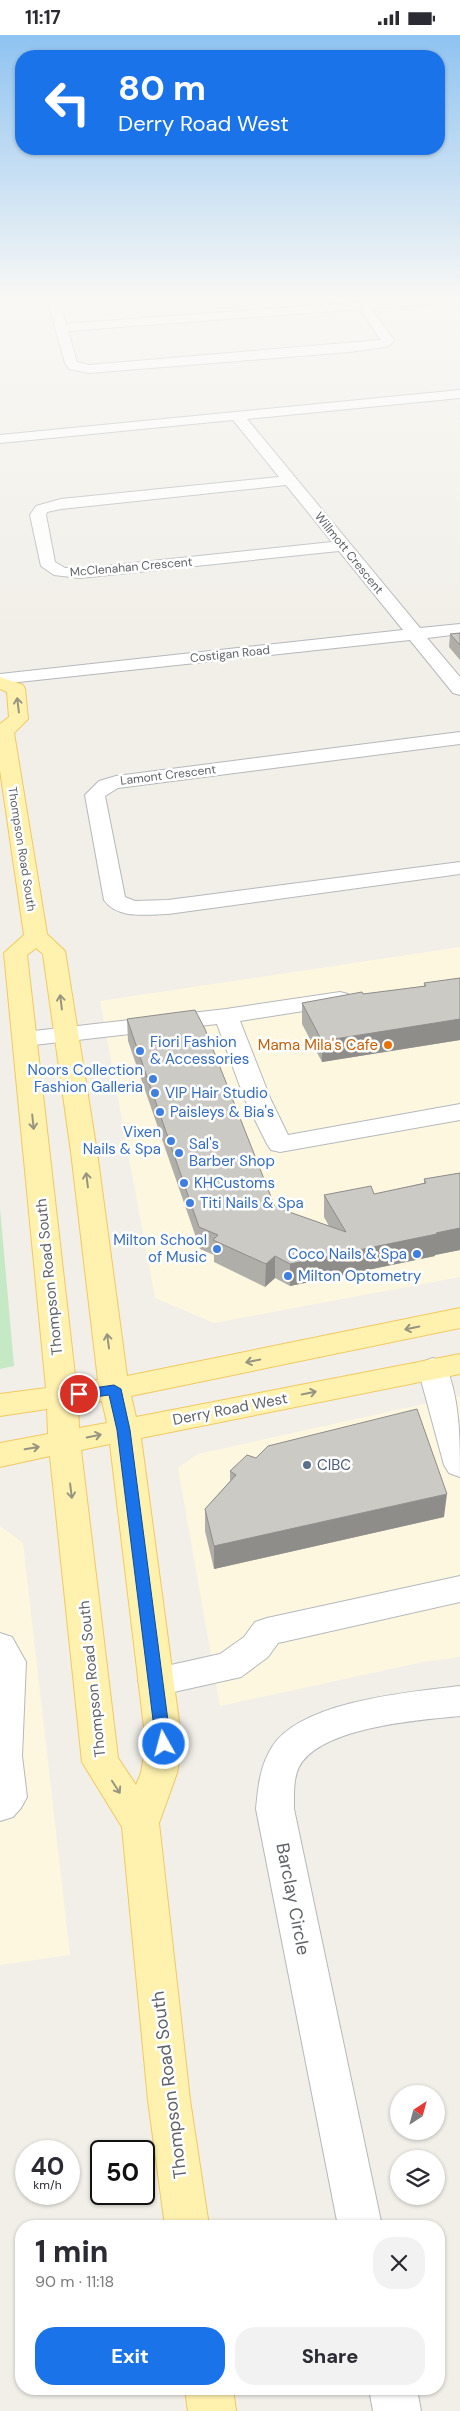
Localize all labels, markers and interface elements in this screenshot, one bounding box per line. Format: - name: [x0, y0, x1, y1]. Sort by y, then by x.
- text: 11:17: [25, 5, 61, 30]
- text: 80 m: [118, 65, 206, 111]
- icon: left: [35, 70, 100, 135]
- text: Derry Road West: [118, 109, 289, 138]
- street label: Willmott Crescent: [311, 509, 387, 597]
- street label: McClenahan Crescent: [69, 554, 193, 580]
- street label: Costigan Road: [189, 642, 271, 666]
- one-way arrow: [13, 698, 23, 714]
- street label: Lamont Crescent: [119, 761, 217, 789]
- street label: Thompson Road South: [4, 786, 40, 913]
- one-way arrow: [56, 994, 66, 1010]
- place label: Fiori Fashion & Accessories: [150, 1032, 249, 1069]
- place label: Mama Mila's Cafe: [258, 1035, 378, 1055]
- marker: Mama Mila's Cafe: [382, 1039, 394, 1051]
- marker: Fiori Fashion & Accessories: [134, 1045, 146, 1057]
- place label: Noors Collection Fashion Galleria: [28, 1060, 143, 1097]
- marker: Noors Collection Fashion Galleria: [147, 1073, 159, 1085]
- place label: VIP Hair Studio: [165, 1083, 268, 1103]
- marker: VIP Hair Studio: [149, 1087, 161, 1099]
- place label: Paisleys & Bia's: [170, 1102, 274, 1122]
- marker: Paisleys & Bia's: [154, 1106, 166, 1118]
- one-way arrow: [28, 1114, 38, 1130]
- place label: Vixen Nails & Spa: [83, 1122, 161, 1159]
- place label: Sal's Barber Shop: [189, 1134, 275, 1171]
- marker: Vixen Nails & Spa: [165, 1135, 177, 1147]
- marker: Sal's Barber Shop: [173, 1147, 185, 1159]
- one-way arrow: [82, 1172, 92, 1188]
- place label: KHCustoms: [194, 1173, 275, 1193]
- marker: KHCustoms: [178, 1177, 190, 1189]
- place label: Titi Nails & Spa: [200, 1193, 304, 1213]
- marker: Titi Nails & Spa: [184, 1197, 196, 1209]
- street label: Thompson Road South: [31, 1198, 67, 1356]
- place label: Milton School of Music: [113, 1230, 207, 1267]
- marker: Milton School of Music: [211, 1243, 223, 1255]
- place label: Coco Nails & Spa: [288, 1244, 407, 1264]
- marker: Coco Nails & Spa: [411, 1248, 423, 1260]
- place label: Milton Optometry: [298, 1266, 422, 1286]
- marker: Milton Optometry: [282, 1270, 294, 1282]
- one-way arrow: [405, 1324, 421, 1333]
- one-way arrow: [103, 1333, 113, 1349]
- one-way arrow: [246, 1357, 262, 1366]
- pin: [58, 1373, 100, 1415]
- icon: arrive: [65, 1380, 93, 1408]
- street label: Derry Road West: [171, 1388, 289, 1430]
- one-way arrow: [300, 1388, 316, 1398]
- one-way arrow: [85, 1431, 101, 1441]
- one-way arrow: [23, 1443, 39, 1453]
- place label: CIBC: [317, 1455, 351, 1475]
- marker: CIBC: [301, 1459, 313, 1471]
- one-way arrow: [66, 1483, 76, 1499]
- street label: Thompson Road South: [74, 1600, 110, 1758]
- position arrow: [137, 1717, 189, 1769]
- one-way arrow: [112, 1780, 122, 1794]
- street label: Barclay Circle: [270, 1841, 316, 1957]
- street label: Thompson Road South: [146, 1990, 192, 2180]
- north arrow: [390, 2085, 445, 2140]
- map controls: [390, 2085, 445, 2205]
- speed limit sign: 50: [90, 2140, 155, 2205]
- text: 40: [31, 2150, 64, 2183]
- button: layers: [390, 2150, 445, 2205]
- text: km/h: [33, 2177, 62, 2193]
- text: 1 min: [35, 2232, 108, 2271]
- button: close: [373, 2237, 425, 2289]
- text: 90 m · 11:18: [35, 2271, 114, 2292]
- button: Exit: [35, 2327, 225, 2385]
- button: Share: [235, 2327, 425, 2385]

